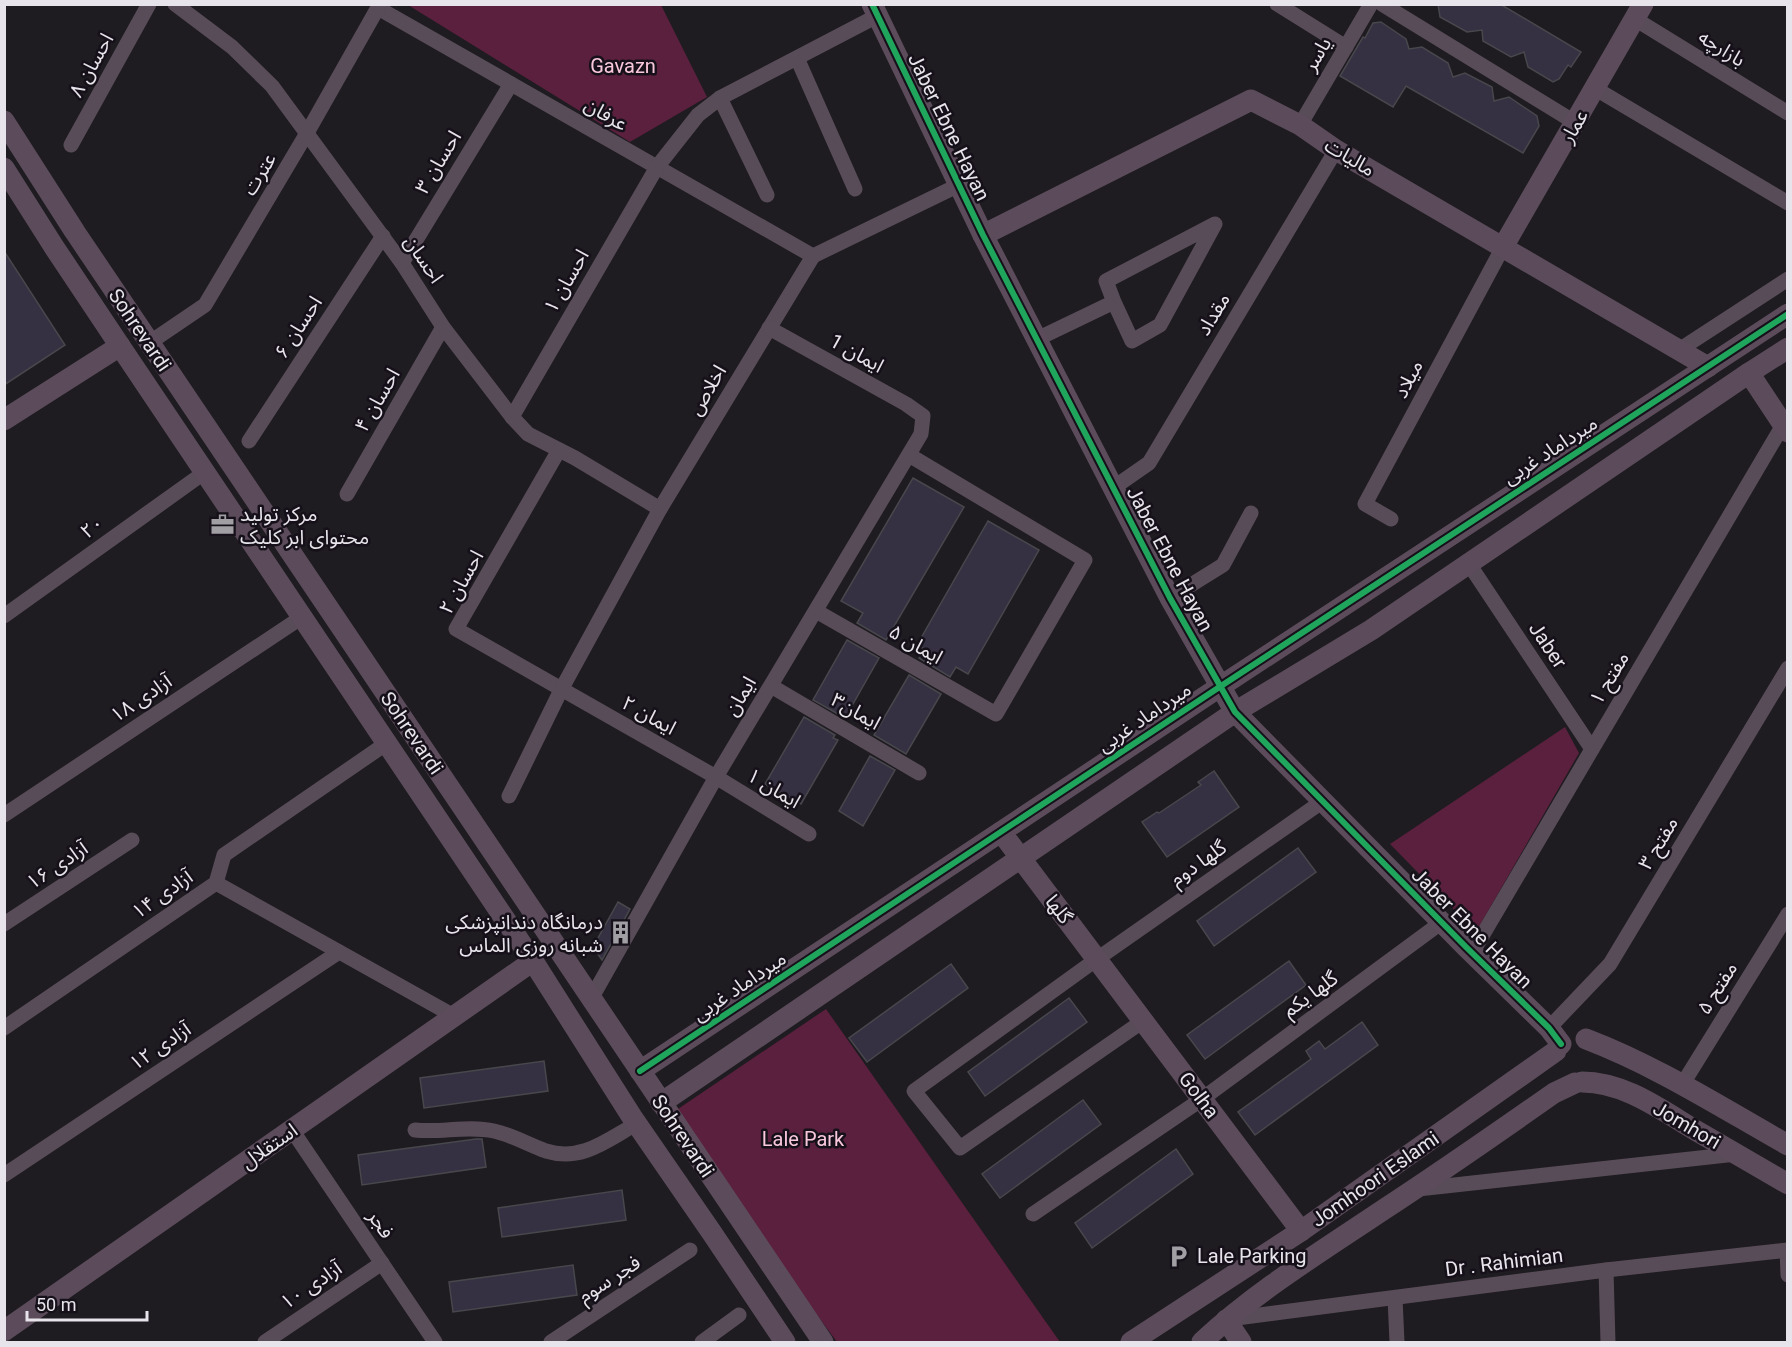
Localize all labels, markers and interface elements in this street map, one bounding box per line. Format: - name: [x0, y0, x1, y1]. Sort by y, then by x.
- street label: بازارچه: [1694, 24, 1750, 73]
- street label: احسان ۸: [64, 29, 118, 101]
- street label: یاسر: [1297, 33, 1336, 76]
- street label: Jaber Ebne Hayan: [903, 49, 995, 205]
- park label: Gavazn: [590, 54, 656, 78]
- street label: عرفان: [580, 92, 632, 136]
- street label: عمار: [1554, 105, 1593, 148]
- street label: احسان ۳: [410, 126, 466, 198]
- street label: مالیات: [1320, 133, 1380, 181]
- street label: عترت: [237, 148, 281, 200]
- street label: احسان: [399, 230, 449, 288]
- street label: احسان ۱: [538, 245, 594, 317]
- street label: Sohrevardi: [104, 284, 176, 376]
- street label: مقداد: [1191, 288, 1235, 340]
- street label: احسان ۶: [269, 291, 327, 363]
- street label: ایمان 1: [826, 328, 888, 378]
- street label: میلاد: [1388, 356, 1428, 402]
- street label: اخلاص: [683, 360, 731, 420]
- street label: احسان ۴: [349, 364, 405, 436]
- street label: میرداماد غربی: [1498, 411, 1602, 489]
- street label: Jaber Ebne Hayan: [1122, 482, 1218, 636]
- place label: مرکز تولید محتوای ابر کلیک: [240, 502, 369, 549]
- street label: ۲۰: [76, 511, 108, 543]
- office icon: مرکز تولید محتوای ابر کلیک: [209, 512, 235, 538]
- street label: احسان ۲: [434, 546, 488, 618]
- street label: Jaber: [1524, 617, 1572, 673]
- street label: ایمان ۵: [885, 619, 947, 669]
- street label: مفتح ۱: [1584, 647, 1637, 710]
- street label: آزادی ۱۸: [106, 668, 177, 727]
- street label: ایمان: [719, 672, 761, 720]
- street label: میرداماد غربی: [1093, 677, 1195, 757]
- street label: Sohrevardi: [376, 687, 448, 779]
- street label: ایمان۳: [827, 687, 885, 735]
- street label: ایمان ۲: [618, 690, 680, 740]
- street label: ایمان ۱: [743, 763, 805, 813]
- street label: مفتح ۳: [1633, 812, 1686, 875]
- street label: آزادی ۱۶: [22, 835, 93, 894]
- street label: گلها دوم: [1165, 835, 1233, 893]
- street label: Jaber Ebne Hayan: [1407, 863, 1537, 993]
- street label: آزادی ۱۴: [127, 864, 198, 924]
- street label: گلها: [1040, 890, 1078, 929]
- place label: درمانگاه دندان‍‍پزشکی شبانه روزی الماس: [445, 910, 603, 957]
- building icon: درمانگاه دندان‍‍پزشکی شبانه روزی الماس: [608, 920, 634, 946]
- street label: میرداماد غربی: [688, 946, 790, 1026]
- street label: مفتح ۵: [1692, 957, 1745, 1020]
- street label: گلها یکم: [1278, 965, 1345, 1025]
- street label: آزادی ۱۲: [125, 1016, 196, 1075]
- street label: Golha: [1174, 1067, 1224, 1123]
- street label: Sohrevardi: [647, 1090, 719, 1182]
- street label: Jomhori: [1649, 1096, 1725, 1154]
- street label: استقلال: [236, 1118, 302, 1174]
- street label: Jomhoori Eslami: [1307, 1126, 1443, 1232]
- park label: Lale Park: [762, 1127, 845, 1151]
- street label: فجر: [362, 1204, 399, 1243]
- parking icon: Lale Parking: [1166, 1243, 1192, 1269]
- street label: Dr . Rahimian: [1444, 1243, 1564, 1281]
- place label: Lale Parking: [1197, 1244, 1307, 1268]
- street label: فجر سوم: [573, 1250, 646, 1310]
- street label: آزادی ۱۰: [276, 1255, 347, 1314]
- scale bar: [27, 1284, 147, 1322]
- text: 50 m: [36, 1294, 76, 1315]

